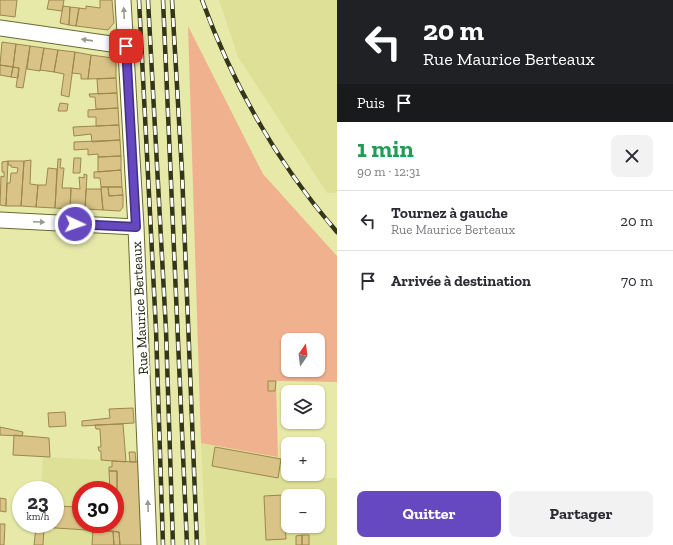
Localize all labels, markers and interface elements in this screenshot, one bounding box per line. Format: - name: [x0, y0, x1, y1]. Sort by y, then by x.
- one-way arrow: [121, 6, 127, 19]
- text: 20 m: [423, 14, 484, 47]
- icon: left: [357, 16, 409, 68]
- pin: [109, 29, 143, 63]
- icon: arrive: [115, 35, 137, 57]
- one-way arrow: [81, 37, 93, 43]
- text: Rue Maurice Berteaux: [423, 48, 595, 70]
- icon: arrive: [393, 92, 415, 114]
- text: Puis: [357, 94, 385, 112]
- text: 1 min: [357, 134, 414, 163]
- button: close: [611, 135, 653, 177]
- text: 90 m · 12:31: [357, 164, 420, 179]
- position arrow: [54, 203, 96, 245]
- text: Tournez à gauche: [391, 204, 508, 222]
- icon: left: [357, 210, 379, 232]
- text: 20 m: [620, 212, 653, 230]
- one-way arrow: [33, 219, 46, 225]
- text: Rue Maurice Berteaux: [391, 222, 515, 237]
- street label: Rue Maurice Berteaux: [128, 241, 152, 375]
- icon: arrive: [357, 270, 379, 292]
- text: Arrivée à destination: [391, 272, 531, 290]
- text: 70 m: [621, 272, 653, 290]
- north arrow: [281, 333, 325, 377]
- map controls: [281, 333, 325, 533]
- button: layers: [281, 385, 325, 429]
- button: +: [281, 437, 325, 481]
- speed limit sign: 30: [72, 481, 124, 533]
- button: −: [281, 489, 325, 533]
- text: 23: [27, 490, 49, 514]
- button: Quitter: [357, 491, 501, 537]
- button: Partager: [509, 491, 653, 537]
- one-way arrow: [145, 499, 151, 512]
- text: km/h: [27, 511, 49, 523]

